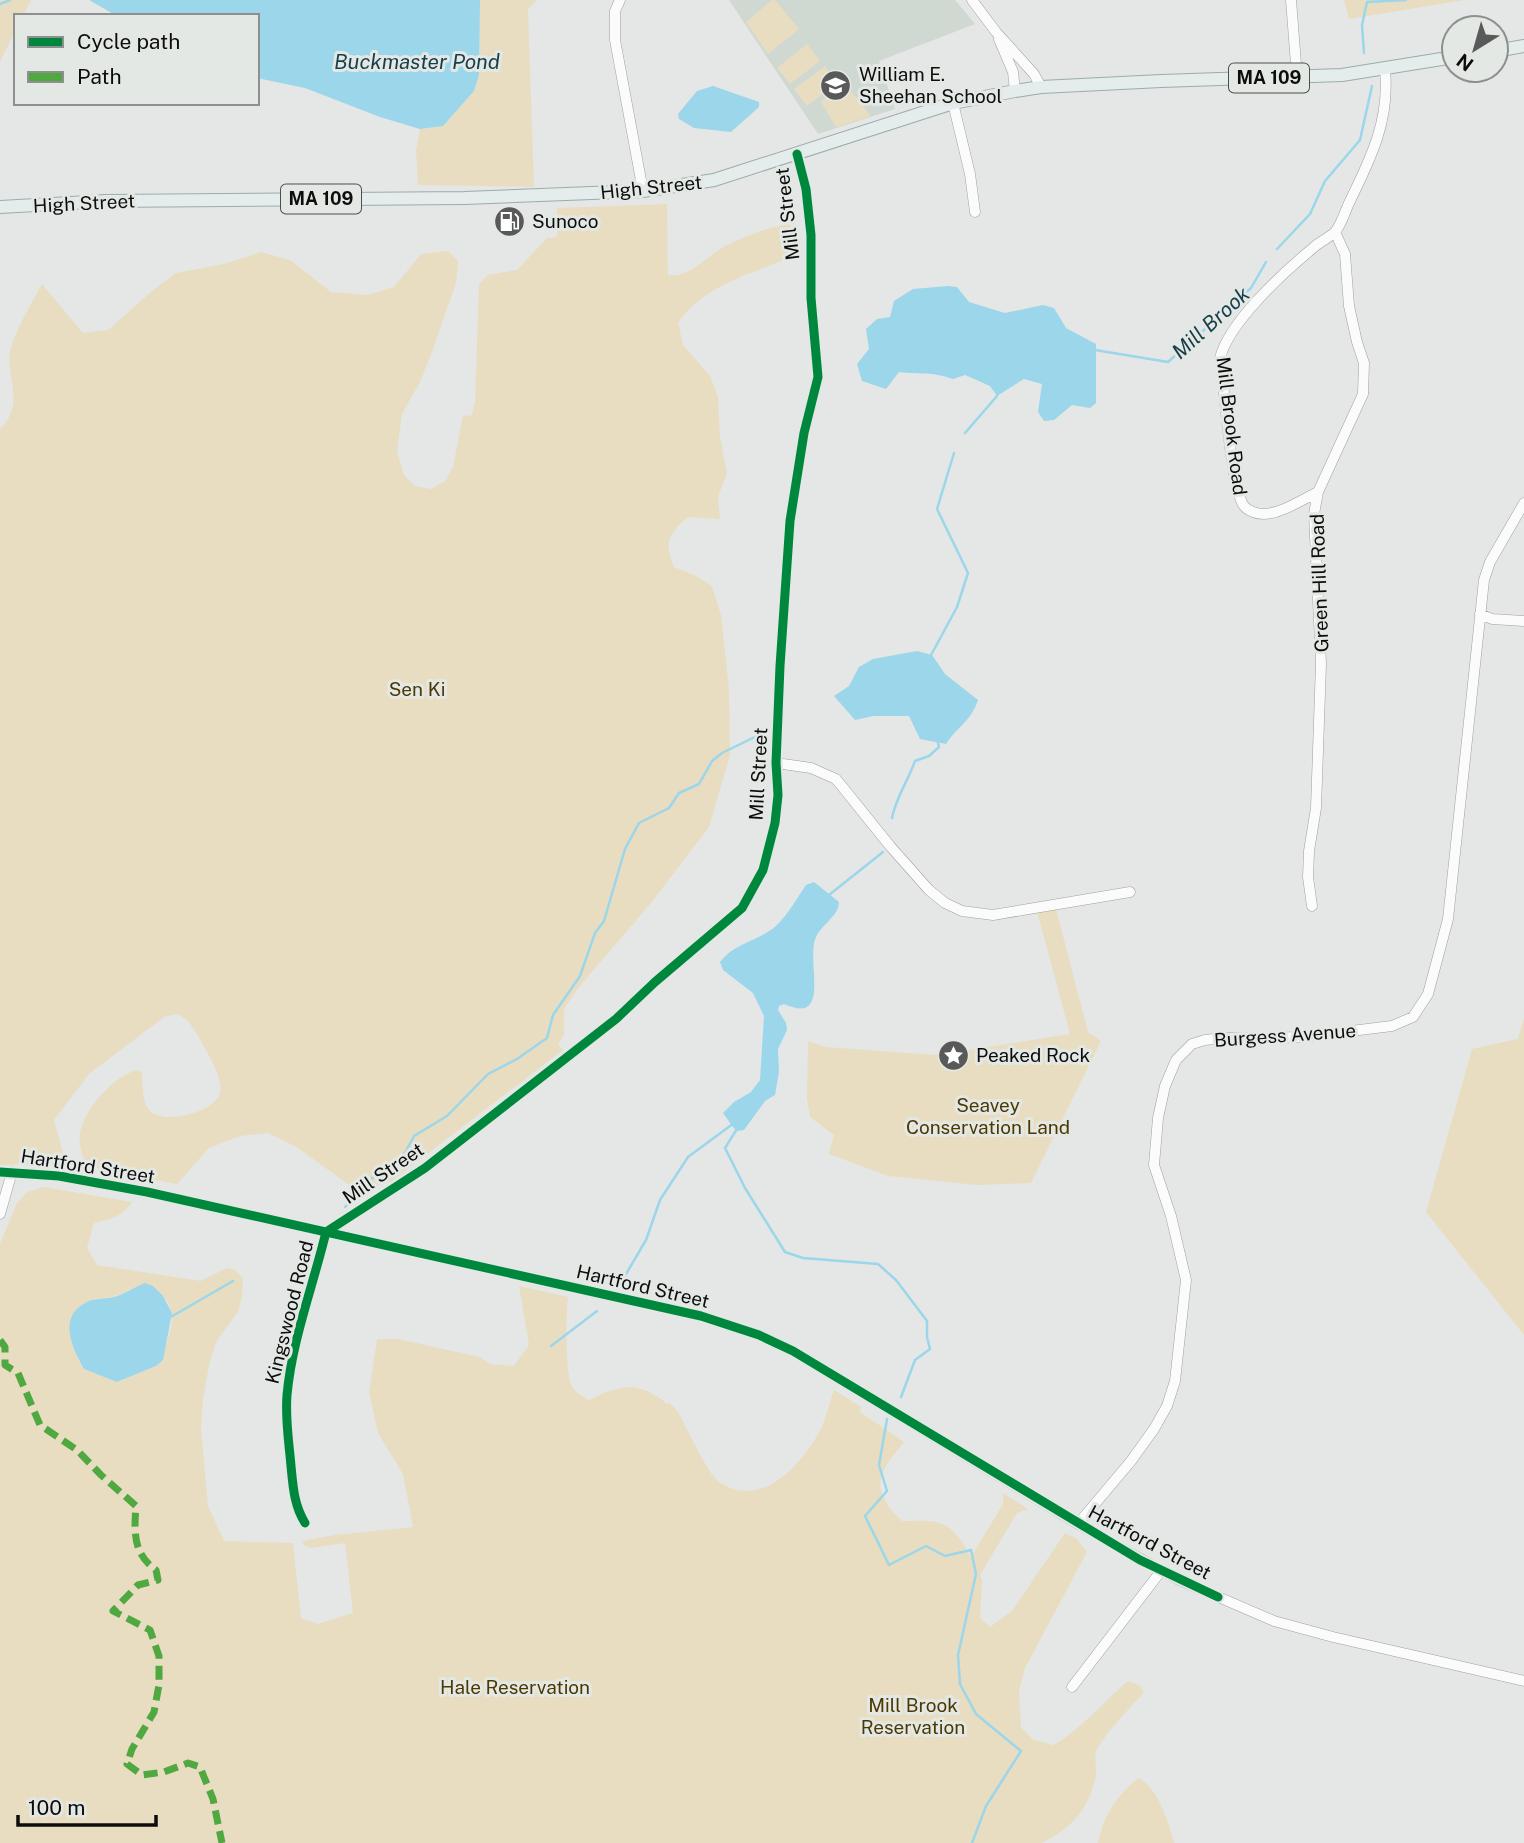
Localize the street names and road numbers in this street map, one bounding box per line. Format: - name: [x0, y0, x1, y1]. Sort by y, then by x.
- road number: MA 109: [1229, 64, 1309, 92]
- street label: Mill Street: [770, 167, 804, 261]
- street label: High Street: [599, 171, 703, 203]
- road number: MA 109: [281, 184, 361, 214]
- street label: High Street: [32, 189, 136, 217]
- street label: Mill Brook Road: [1213, 356, 1251, 496]
- street label: Green Hill Road: [1306, 513, 1332, 653]
- street label: Mill Street: [745, 727, 771, 821]
- street label: Burgess Avenue: [1213, 1019, 1357, 1051]
- street label: Mill Street: [338, 1138, 428, 1208]
- street label: Hartford Street: [19, 1145, 157, 1187]
- street label: Kingswood Road: [261, 1238, 317, 1386]
- street label: Hartford Street: [574, 1260, 712, 1312]
- street label: Hartford Street: [1085, 1500, 1215, 1584]

